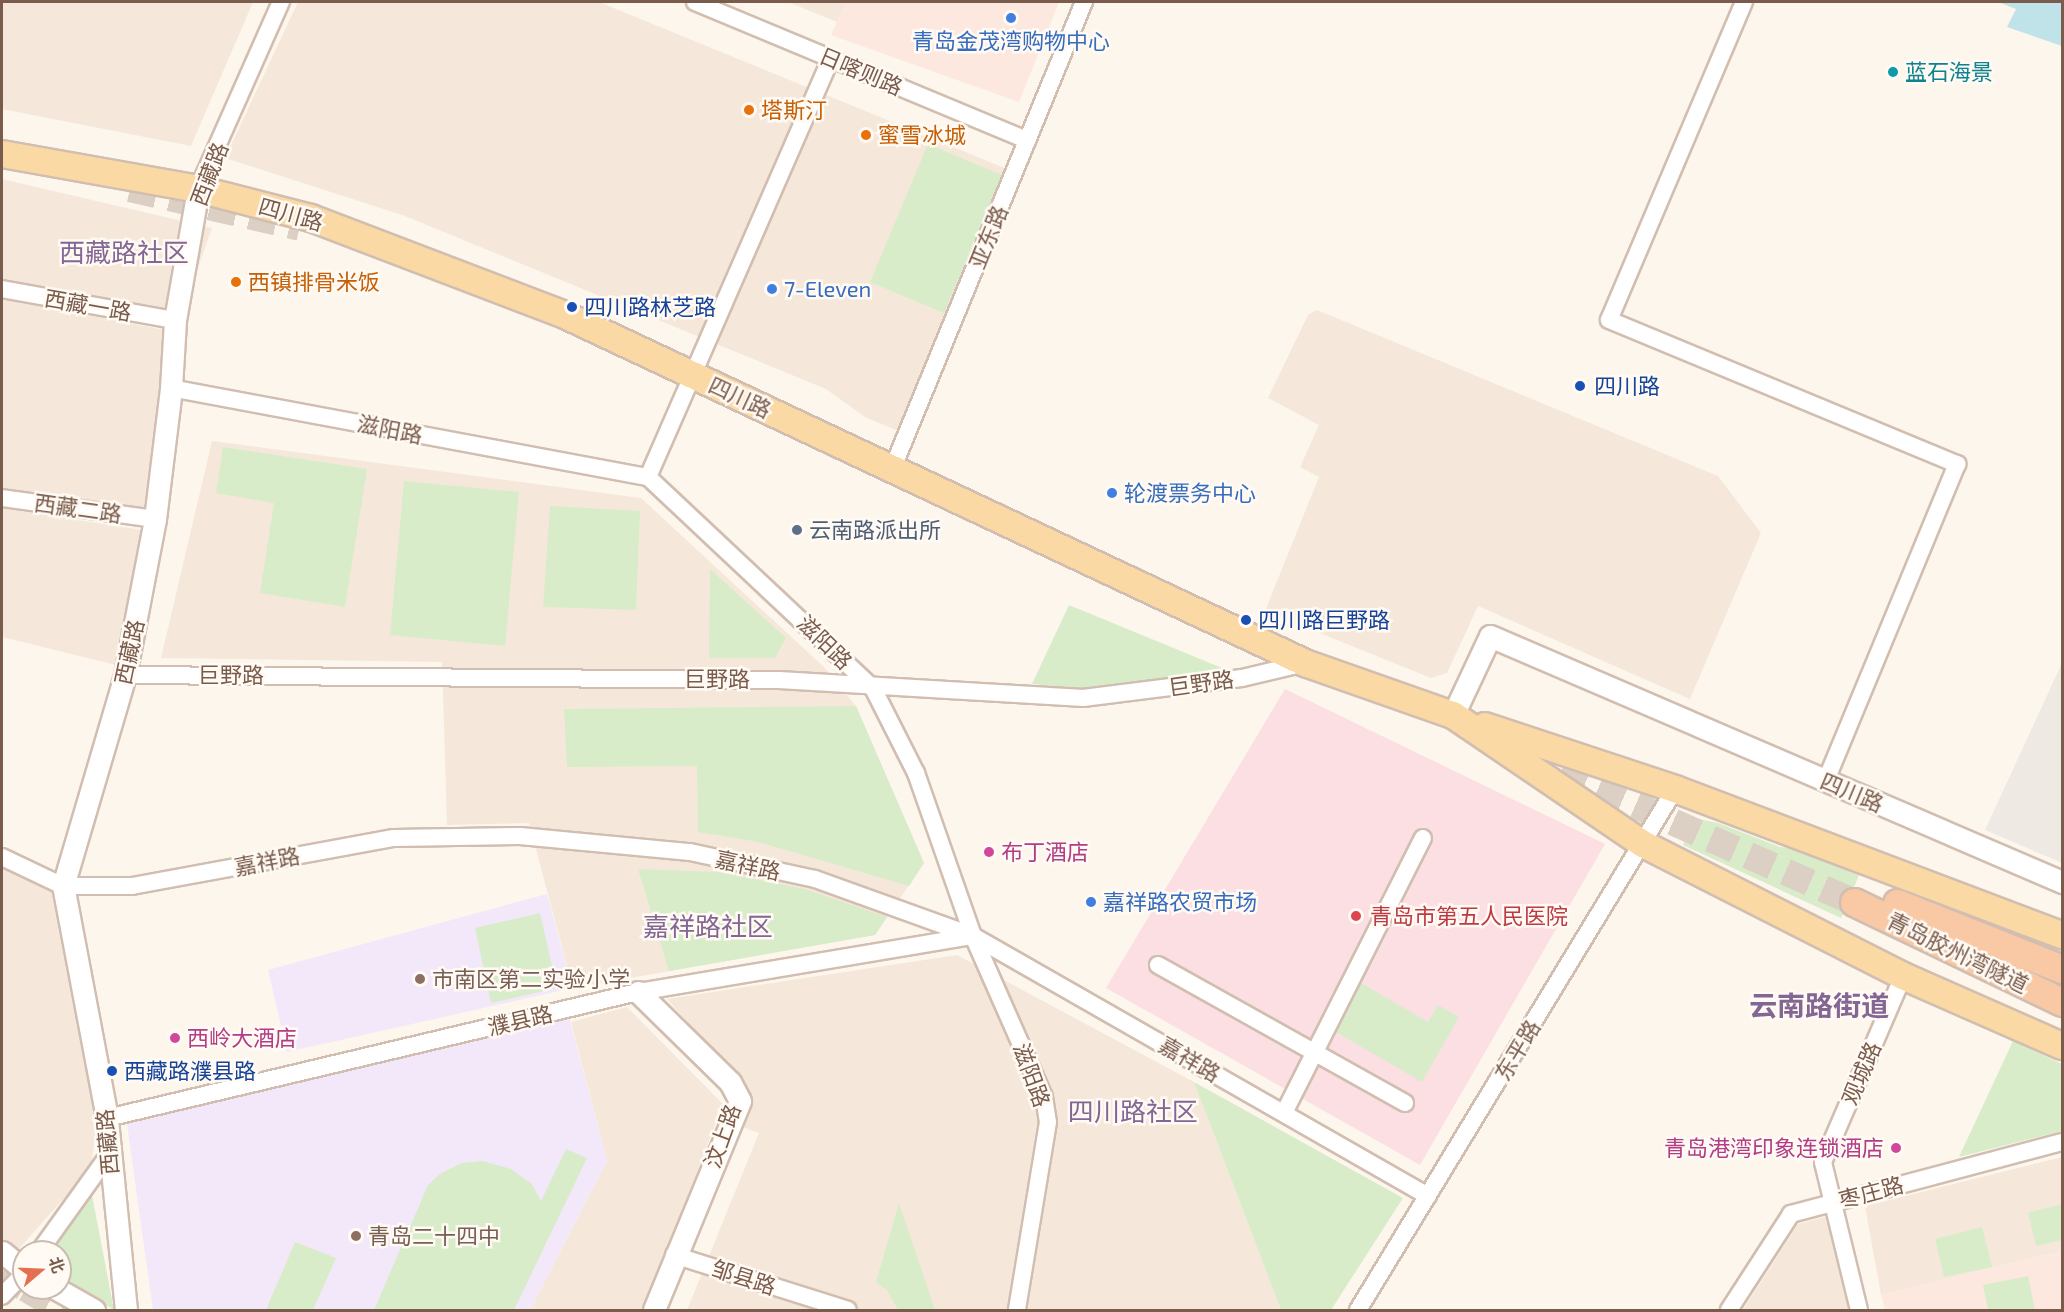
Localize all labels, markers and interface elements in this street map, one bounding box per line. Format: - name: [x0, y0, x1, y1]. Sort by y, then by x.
- marker: 青岛金茂湾购物中心: [1004, 11, 1018, 25]
- place label: 青岛金茂湾购物中心: [912, 28, 1110, 54]
- street label: 日喀则路: [815, 42, 907, 100]
- place label: 蓝石海景: [1905, 59, 1993, 85]
- marker: 蓝石海景: [1886, 65, 1900, 79]
- place label: 塔斯汀: [761, 97, 827, 123]
- marker: 塔斯汀: [742, 103, 756, 117]
- place label: 蜜雪冰城: [878, 122, 966, 148]
- marker: 蜜雪冰城: [859, 128, 873, 142]
- street label: 西藏路: [185, 138, 233, 210]
- street label: 四川路: [256, 192, 326, 236]
- street label: 亚东路: [963, 201, 1013, 273]
- district label: 西藏路社区: [59, 236, 189, 268]
- place label: 西镇排骨米饭: [248, 269, 380, 295]
- marker: 西镇排骨米饭: [229, 275, 243, 289]
- place label: 7-Eleven: [784, 276, 871, 302]
- marker: 7-Eleven: [765, 282, 779, 296]
- street label: 西藏一路: [42, 284, 134, 326]
- place label: 四川路林芝路: [584, 294, 716, 320]
- marker: 四川路林芝路: [565, 300, 579, 314]
- street label: 四川路: [705, 371, 775, 423]
- place label: 四川路: [1594, 373, 1660, 399]
- marker: 四川路: [1571, 377, 1589, 395]
- street label: 滋阳路: [355, 410, 425, 448]
- place label: 轮渡票务中心: [1124, 480, 1256, 506]
- marker: 轮渡票务中心: [1105, 486, 1119, 500]
- street label: 西藏二路: [33, 489, 123, 527]
- place label: 云南路派出所: [809, 517, 941, 543]
- marker: 云南路派出所: [790, 523, 804, 537]
- place label: 四川路巨野路: [1258, 607, 1390, 633]
- street label: 滋阳路: [792, 610, 858, 674]
- marker: 四川路巨野路: [1239, 613, 1253, 627]
- street label: 西藏路: [109, 617, 149, 687]
- street label: 巨野路: [198, 662, 264, 688]
- street label: 巨野路: [1166, 665, 1236, 701]
- street label: 巨野路: [684, 666, 750, 692]
- street label: 四川路: [1816, 767, 1888, 817]
- place label: 布丁酒店: [1001, 839, 1089, 865]
- street label: 嘉祥路: [232, 842, 302, 880]
- street label: 嘉祥路: [713, 845, 783, 885]
- marker: 布丁酒店: [982, 845, 996, 859]
- place label: 嘉祥路农贸市场: [1103, 889, 1257, 915]
- marker: 嘉祥路农贸市场: [1084, 895, 1098, 909]
- place label: 青岛市第五人民医院: [1370, 903, 1568, 929]
- street label: 青岛胶州湾隧道: [1883, 906, 2033, 998]
- marker: 青岛市第五人民医院: [1347, 907, 1365, 925]
- district label: 嘉祥路社区: [643, 910, 773, 942]
- place label: 市南区第二实验小学: [432, 966, 630, 992]
- marker: 市南区第二实验小学: [413, 972, 427, 986]
- district label: 云南路街道: [1749, 988, 1889, 1022]
- street label: 濮县路: [485, 1000, 555, 1040]
- street label: 东平路: [1489, 1015, 1545, 1085]
- place label: 西岭大酒店: [187, 1025, 297, 1051]
- marker: 西岭大酒店: [168, 1031, 182, 1045]
- street label: 嘉祥路: [1155, 1031, 1225, 1087]
- street label: 观城路: [1836, 1037, 1886, 1109]
- street label: 滋阳路: [1008, 1039, 1056, 1111]
- place label: 西藏路濮县路: [124, 1058, 256, 1084]
- marker: 西藏路濮县路: [105, 1064, 119, 1078]
- district label: 四川路社区: [1068, 1095, 1198, 1127]
- street label: 汶上路: [698, 1100, 746, 1172]
- street label: 西藏路: [91, 1108, 123, 1176]
- place label: 青岛港湾印象连锁酒店: [1664, 1135, 1884, 1161]
- marker: 青岛港湾印象连锁酒店: [1889, 1141, 1903, 1155]
- street label: 枣庄路: [1836, 1171, 1906, 1213]
- place label: 青岛二十四中: [368, 1223, 500, 1249]
- marker: 青岛二十四中: [349, 1229, 363, 1243]
- north arrow: [12, 1240, 72, 1300]
- text: 北: [46, 1254, 69, 1275]
- street label: 邹县路: [709, 1254, 779, 1300]

